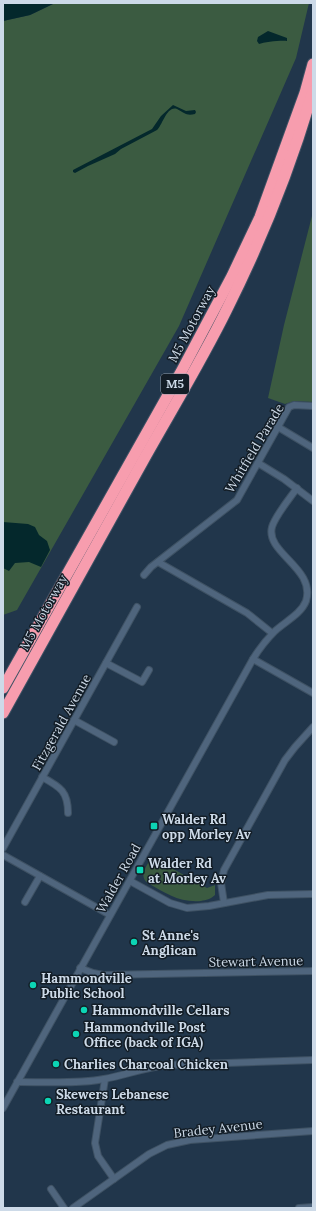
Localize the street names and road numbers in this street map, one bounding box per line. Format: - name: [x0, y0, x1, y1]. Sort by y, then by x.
- street label: M5 Motorway: [164, 283, 219, 365]
- road number: M5: [161, 374, 189, 394]
- street label: Whitfield Parade: [221, 400, 288, 496]
- street label: M5 Motorway: [16, 571, 71, 653]
- street label: Fitzgerald Avenue: [28, 671, 95, 774]
- street label: Walder Road: [92, 840, 145, 916]
- street label: Stewart Avenue: [209, 952, 303, 971]
- street label: Bradey Avenue: [173, 1115, 263, 1142]

